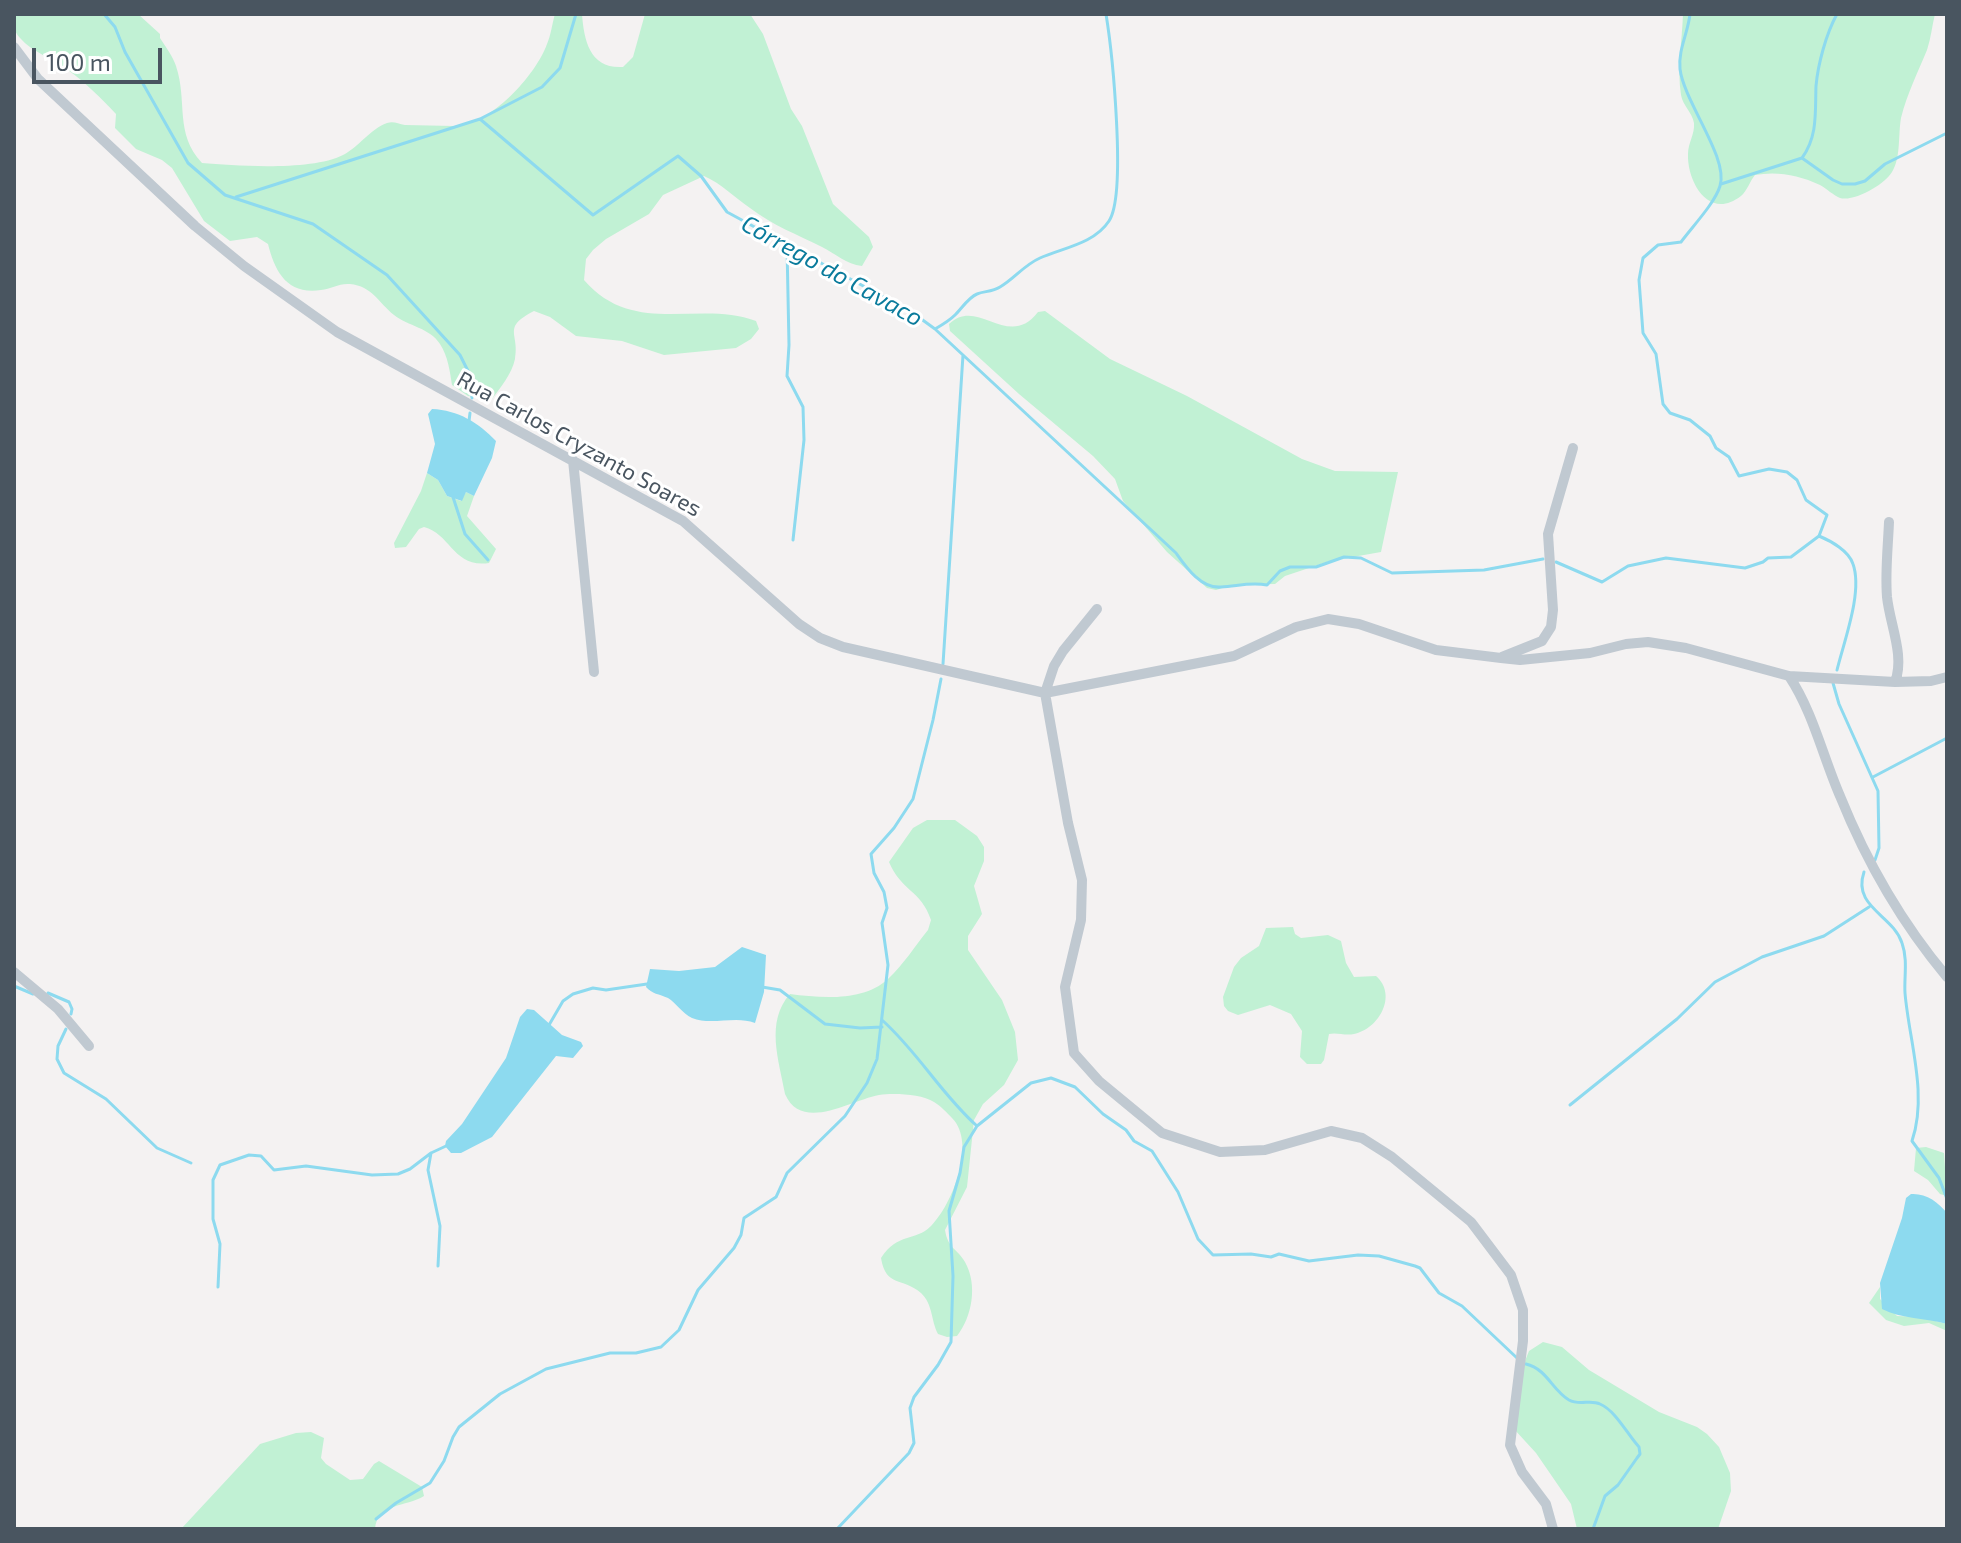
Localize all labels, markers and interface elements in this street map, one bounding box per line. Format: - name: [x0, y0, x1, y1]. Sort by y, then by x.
- scale bar: [36, 32, 166, 82]
- text: 100 m: [46, 47, 111, 76]
- water label: Córrego do Cavaco: [736, 209, 928, 333]
- street label: Rua Carlos Cryzanto Soares: [452, 366, 706, 522]

